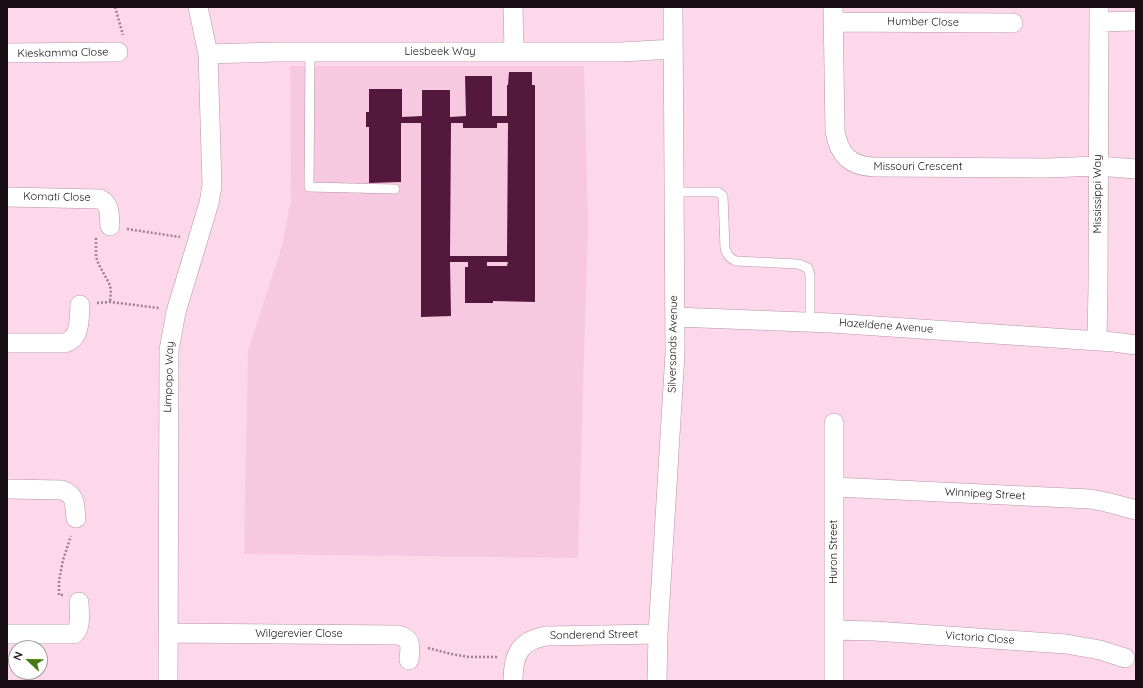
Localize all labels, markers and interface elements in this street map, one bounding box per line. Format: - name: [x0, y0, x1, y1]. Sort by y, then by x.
- street label: Humber Close: [887, 15, 959, 29]
- street label: Liesbeek Way: [404, 45, 476, 59]
- street label: Kieskamma Close: [17, 46, 109, 60]
- street label: Mississippi Way: [1091, 155, 1105, 233]
- street label: Missouri Crescent: [874, 160, 962, 174]
- street label: Komati Close: [23, 190, 91, 204]
- street label: Silversands Avenue: [666, 295, 680, 393]
- street label: Hazeldene Avenue: [838, 316, 934, 336]
- street label: Limpopo Way: [161, 341, 177, 413]
- street label: Winnipeg Street: [944, 485, 1026, 503]
- street label: Huron Street: [827, 520, 841, 584]
- street label: Wilgerevier Close: [255, 627, 343, 641]
- street label: Sonderend Street: [550, 628, 638, 642]
- street label: Victoria Close: [945, 629, 1015, 647]
- north arrow: [8, 640, 48, 680]
- text: N: [10, 650, 26, 662]

